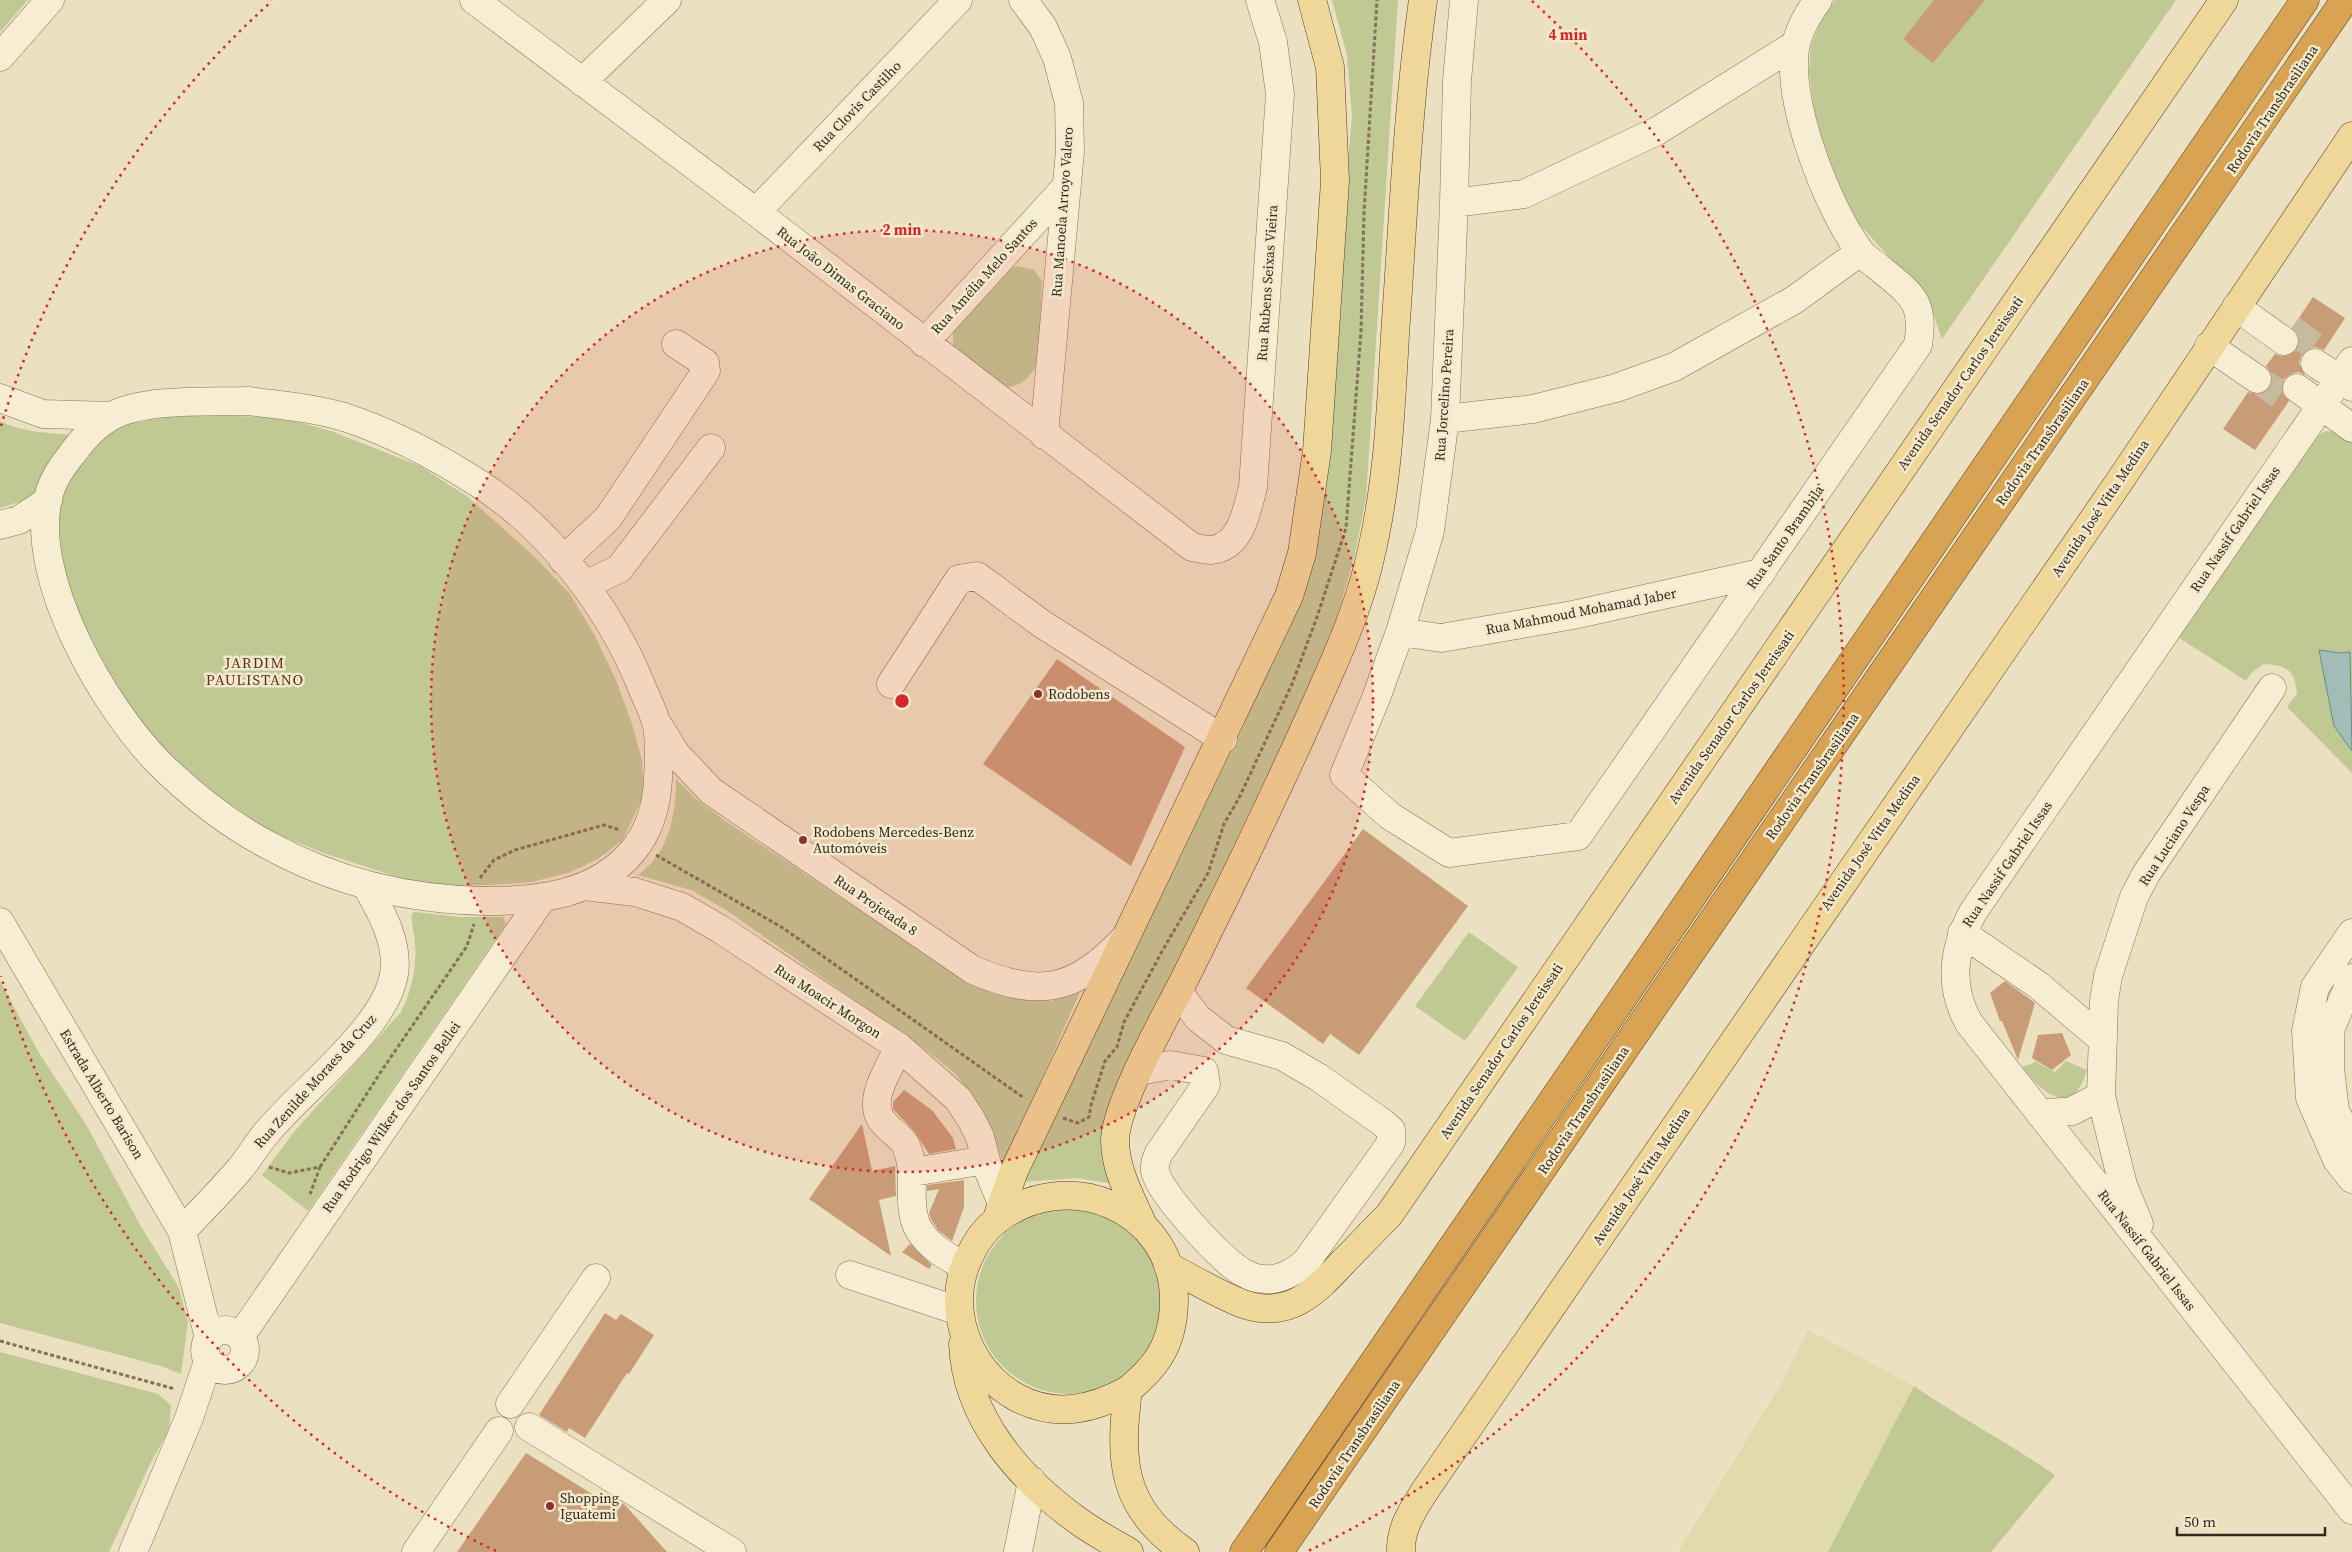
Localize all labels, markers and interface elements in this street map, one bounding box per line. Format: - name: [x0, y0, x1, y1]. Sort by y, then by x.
- text: 4 min: [1549, 24, 1587, 45]
- street label: Rodovia Transbrasiliana: [2221, 40, 2323, 177]
- street label: Rua Clovis Castilho: [808, 56, 906, 156]
- street label: Rua Manoela Arroyo Valero: [1046, 126, 1078, 298]
- street label: Rua Rubens Seixas Vieira: [1252, 203, 1283, 362]
- street label: Rua Amélia Melo Santos: [926, 213, 1042, 339]
- text: 2 min: [883, 219, 921, 240]
- street label: Rua João Dimas Graciano: [773, 221, 910, 335]
- street label: Avenida Senador Carlos Jereissati: [1892, 292, 2028, 474]
- street label: Rua Jorcelino Pereira: [1429, 327, 1459, 462]
- street label: Rodovia Transbrasiliana: [1990, 374, 2094, 510]
- street label: Avenida José Vitta Medina: [2046, 435, 2154, 581]
- street label: Rua Nassif Gabriel Issas: [2185, 462, 2285, 596]
- street label: Rua Santo Brambila: [1741, 480, 1829, 593]
- street label: Rua Mahmoud Mohamad Jaber: [1484, 583, 1678, 639]
- street label: Avenida Senador Carlos Jereissati: [1663, 626, 1799, 808]
- district label: JARDIM PAULISTANO: [206, 652, 304, 690]
- place label: Rodobens: [1048, 684, 1110, 704]
- marker: Rodobens: [1032, 688, 1044, 700]
- centre of rings: [893, 692, 911, 710]
- street label: Rodovia Transbrasiliana: [1760, 708, 1864, 844]
- street label: Avenida José Vitta Medina: [1815, 769, 1925, 914]
- street label: Rua Luciano Vespa: [2134, 780, 2215, 890]
- street label: Rua Nassif Gabriel Issas: [1957, 797, 2057, 931]
- place label: Rodobens Mercedes-Benz Automóveis: [813, 822, 974, 858]
- marker: Rodobens Mercedes-Benz Automóveis: [797, 834, 809, 846]
- street label: Rua Projetada 8: [830, 870, 922, 940]
- street label: Rua Moacir Morgon: [771, 959, 886, 1043]
- street label: Avenida Senador Carlos Jereissati: [1435, 959, 1567, 1143]
- street label: Rua Zenilde Moraes da Cruz: [249, 1009, 381, 1153]
- street label: Rua Rodrigo Wilker dos Santos Bellei: [317, 1017, 465, 1217]
- street label: Estrada Alberto Barison: [55, 1025, 149, 1163]
- street label: Rodovia Transbrasiliana: [1532, 1041, 1634, 1178]
- street label: Avenida José Vitta Medina: [1587, 1103, 1695, 1249]
- street label: Rua Nassif Gabriel Issas: [2093, 1185, 2201, 1315]
- street label: Rodovia Transbrasiliana: [1303, 1375, 1405, 1512]
- place label: Shopping Iguatemi: [560, 1488, 619, 1524]
- marker: Shopping Iguatemi: [544, 1500, 556, 1512]
- scale bar: [2177, 1504, 2324, 1536]
- text: 50 m: [2184, 1511, 2216, 1532]

